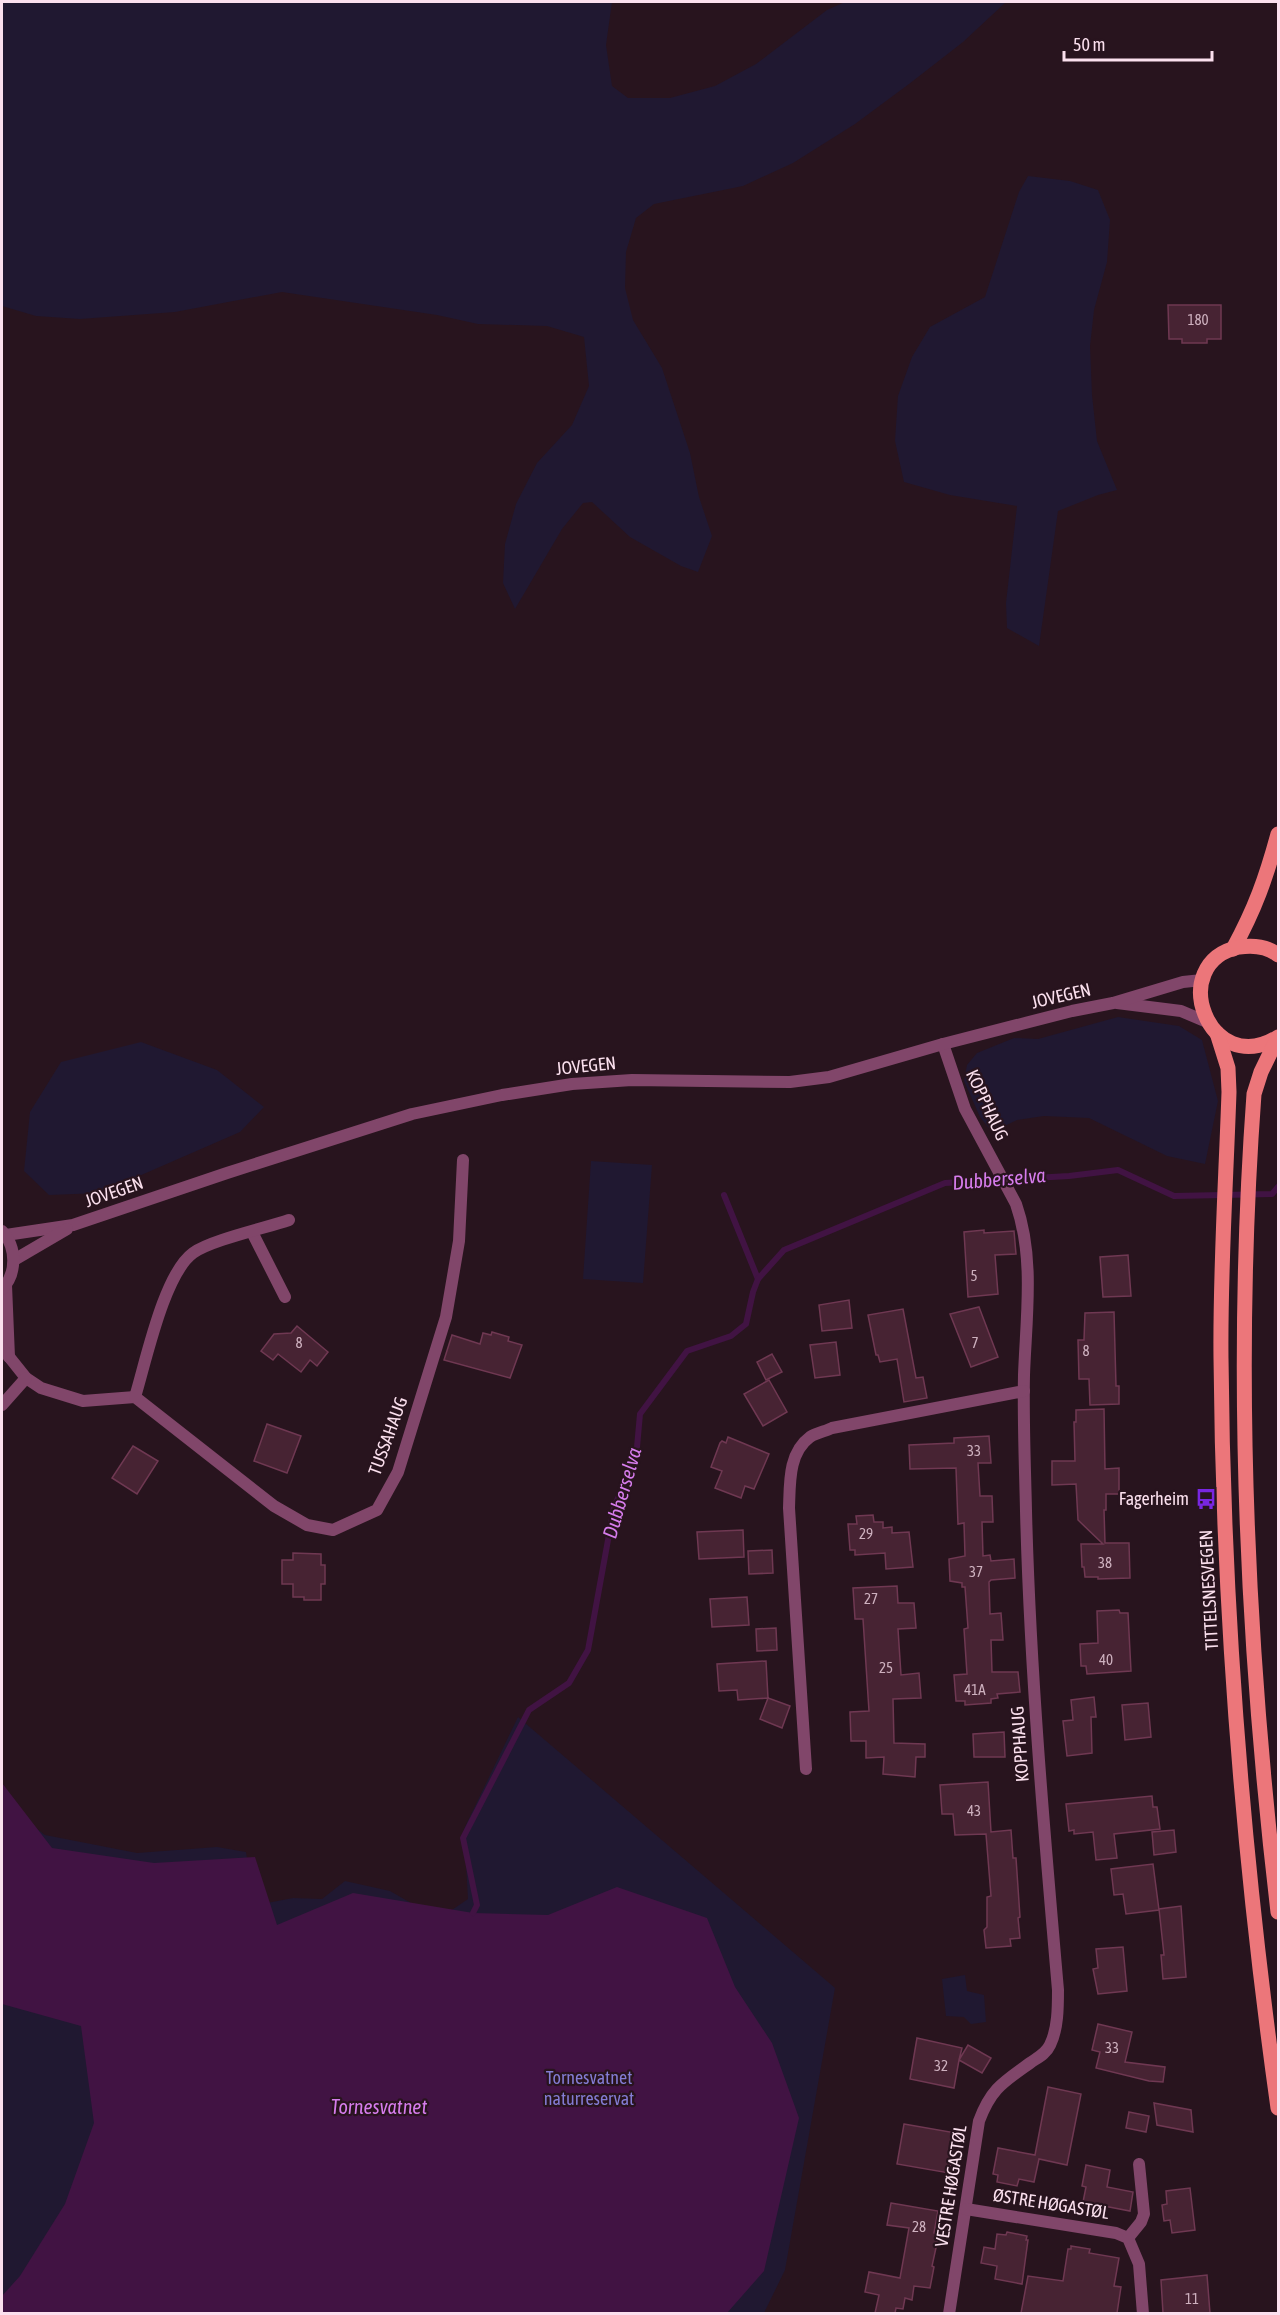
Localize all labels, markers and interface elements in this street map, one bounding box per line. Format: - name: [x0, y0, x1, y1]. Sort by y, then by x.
- scale bar: [1064, 24, 1212, 62]
- text: 50 m: [1073, 34, 1105, 55]
- house number: 180: [1187, 311, 1209, 328]
- street label: JOVEGEN: [1029, 978, 1093, 1013]
- street label: JOVEGEN: [555, 1052, 617, 1079]
- street label: KOPPHAUG: [962, 1066, 1013, 1144]
- water label: Dubberselva: [951, 1163, 1046, 1194]
- street label: JOVEGEN: [82, 1172, 146, 1211]
- house number: 5: [970, 1267, 978, 1284]
- house number: 8: [295, 1334, 303, 1351]
- house number: 7: [971, 1334, 979, 1351]
- house number: 8: [1082, 1342, 1090, 1359]
- street label: TUSSAHAUG: [364, 1394, 411, 1478]
- house number: 33: [967, 1442, 981, 1459]
- water label: Dubberselva: [598, 1445, 645, 1541]
- bus stop icon: Fagerheim: [1194, 1487, 1218, 1511]
- place label: Fagerheim: [1119, 1488, 1189, 1509]
- house number: 29: [859, 1525, 873, 1542]
- street label: TITTELSNESVEGEN: [1195, 1529, 1222, 1651]
- house number: 38: [1098, 1554, 1112, 1571]
- house number: 37: [969, 1563, 983, 1580]
- house number: 27: [864, 1590, 878, 1607]
- house number: 40: [1099, 1651, 1113, 1668]
- house number: 25: [879, 1659, 893, 1676]
- house number: 41A: [964, 1681, 986, 1698]
- street label: KOPPHAUG: [1006, 1705, 1033, 1783]
- house number: 43: [967, 1802, 981, 1819]
- house number: 33: [1105, 2039, 1119, 2056]
- house number: 32: [934, 2057, 948, 2074]
- park label: Tornesvatnet naturreservat: [544, 2067, 634, 2109]
- water label: Tornesvatnet: [331, 2095, 427, 2118]
- street label: VESTRE HØGASTØL: [931, 2124, 971, 2248]
- street label: ØSTRE HØGASTØL: [992, 2184, 1111, 2223]
- house number: 28: [912, 2218, 926, 2235]
- house number: 11: [1185, 2290, 1199, 2307]

